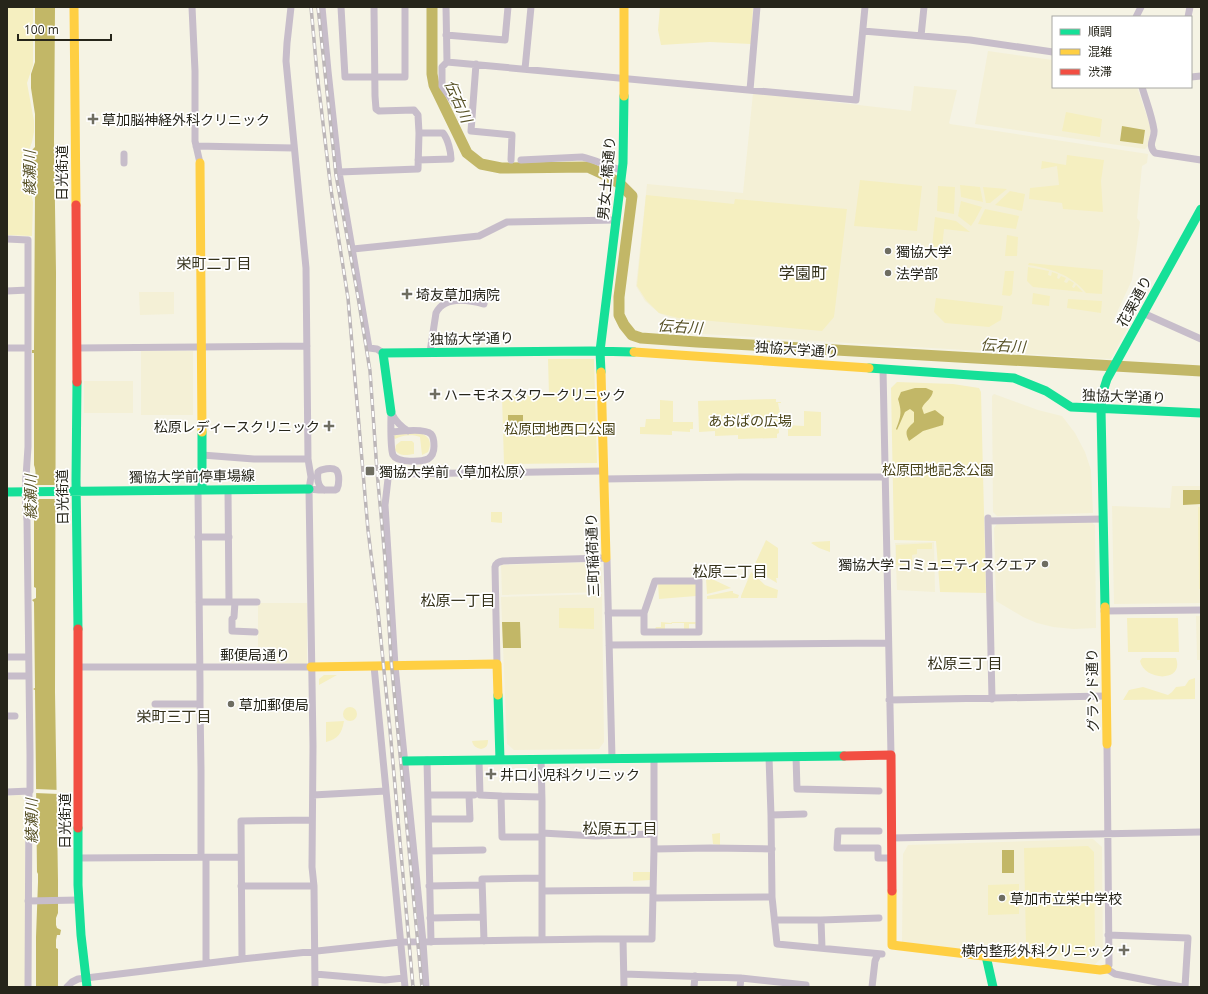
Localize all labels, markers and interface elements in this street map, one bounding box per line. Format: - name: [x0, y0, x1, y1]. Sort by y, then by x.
- scale bar: [18, 16, 111, 42]
- legend: [1052, 16, 1192, 88]
- text: 100 m: [24, 21, 59, 38]
- text: 順調: [1088, 23, 1112, 40]
- text: 混雑: [1088, 43, 1112, 60]
- text: 渋滞: [1088, 63, 1112, 80]
- water label: 伝右川: [441, 76, 478, 127]
- place label: 草加脳神経外科クリニック: [102, 110, 270, 129]
- marker: 草加脳神経外科クリニック: [87, 113, 99, 125]
- street label: 男女土橋通り: [593, 135, 619, 221]
- street label: 日光街道: [52, 145, 71, 201]
- water label: 綾瀬川: [19, 149, 39, 196]
- place label: 獨協大学: [896, 242, 952, 261]
- marker: 獨協大学: [883, 246, 893, 256]
- district label: 栄町二丁目: [176, 253, 252, 273]
- district label: 学園町: [779, 262, 827, 284]
- place label: 法学部: [896, 264, 938, 283]
- marker: 法学部: [883, 268, 893, 278]
- street label: 花栗通り: [1112, 272, 1156, 330]
- place label: 埼友草加病院: [416, 285, 500, 304]
- marker: 埼友草加病院: [401, 288, 413, 300]
- water label: 伝右川: [657, 314, 705, 338]
- street label: 独協大学通り: [430, 328, 514, 348]
- water label: 伝右川: [980, 334, 1028, 356]
- street label: 独協大学通り: [754, 337, 840, 361]
- place label: ハーモネスタワークリニック: [444, 385, 626, 404]
- street label: 独協大学通り: [1082, 385, 1166, 407]
- marker: ハーモネスタワークリニック: [429, 388, 441, 400]
- park label: あおばの広場: [708, 411, 792, 430]
- place label: 松原レディースクリニック: [154, 417, 320, 436]
- park label: 松原団地西口公園: [504, 419, 616, 438]
- marker: 松原レディースクリニック: [323, 420, 335, 432]
- park label: 松原団地記念公園: [882, 460, 994, 479]
- place label: 獨協大学前〈草加松原〉: [379, 462, 533, 481]
- street label: 獨協大学前停車場線: [129, 465, 255, 487]
- marker: 獨協大学前〈草加松原〉: [364, 465, 376, 477]
- street label: 日光街道: [52, 469, 72, 525]
- water label: 綾瀬川: [20, 473, 40, 520]
- street label: 三町稲荷通り: [581, 513, 603, 597]
- place label: 獨協大学 コミュニティスクエア: [838, 555, 1037, 574]
- marker: 獨協大学 コミュニティスクエア: [1040, 559, 1050, 569]
- district label: 松原二丁目: [692, 561, 768, 581]
- district label: 松原一丁目: [420, 590, 496, 610]
- street label: 郵便局通り: [220, 645, 290, 664]
- street label: グランド通り: [1082, 648, 1102, 732]
- district label: 松原三丁目: [927, 653, 1003, 673]
- place label: 草加郵便局: [239, 695, 309, 714]
- marker: 草加郵便局: [226, 699, 236, 709]
- district label: 栄町三丁目: [136, 706, 212, 726]
- place label: 井口小児科クリニック: [500, 765, 640, 784]
- marker: 井口小児科クリニック: [485, 768, 497, 780]
- street label: 日光街道: [55, 793, 74, 849]
- water label: 綾瀬川: [21, 797, 41, 844]
- district label: 松原五丁目: [582, 818, 658, 838]
- place label: 草加市立栄中学校: [1010, 889, 1122, 908]
- marker: 草加市立栄中学校: [997, 893, 1007, 903]
- place label: 横内整形外科クリニック: [961, 941, 1115, 960]
- marker: 横内整形外科クリニック: [1118, 944, 1130, 956]

